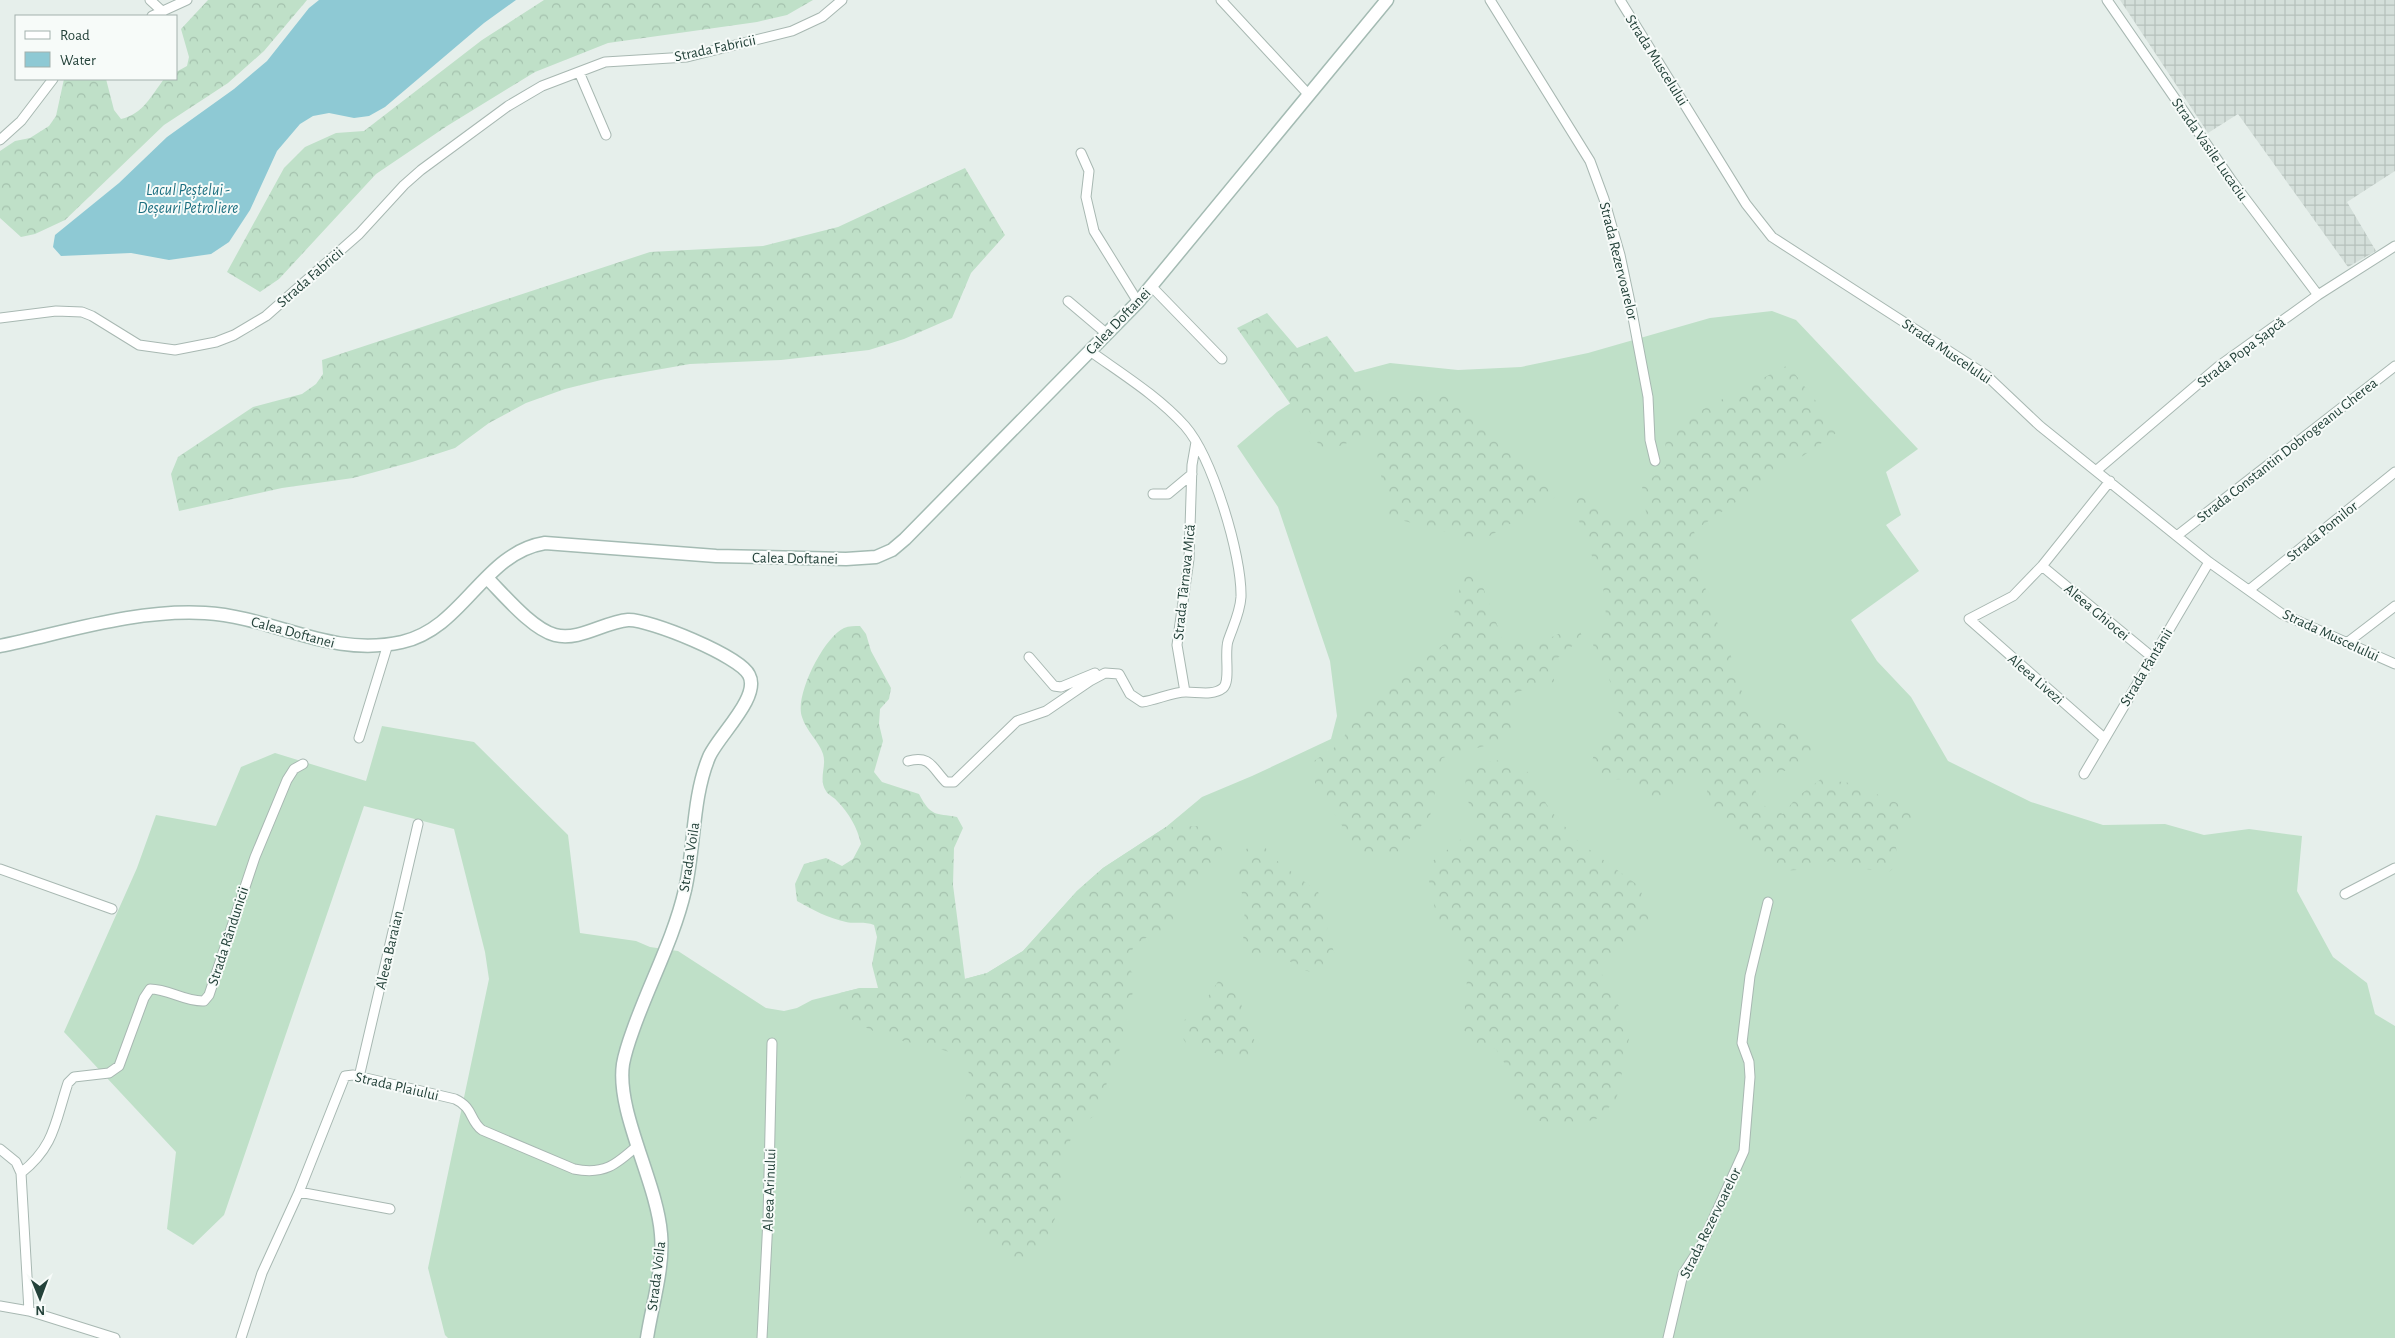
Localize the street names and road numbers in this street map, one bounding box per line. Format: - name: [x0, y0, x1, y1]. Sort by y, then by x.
- street label: Strada Muscelului: [1623, 12, 1691, 109]
- street label: Strada Fabricii: [673, 33, 757, 64]
- street label: Strada Vasile Lucaciu: [2169, 95, 2251, 203]
- street label: Strada Rezervoarelor: [1597, 201, 1640, 322]
- street label: Strada Fabricii: [274, 245, 346, 310]
- street label: Calea Doftanei: [1083, 285, 1154, 358]
- street label: Strada Popa Șapcă: [2194, 314, 2289, 391]
- street label: Strada Muscelului: [1899, 316, 1994, 387]
- street label: Strada Constantin Dobrogeanu Gherea: [2194, 375, 2380, 525]
- street label: Strada Pomilor: [2284, 498, 2361, 564]
- street label: Strada Târnava Mică: [1171, 523, 1198, 641]
- street label: Calea Doftanei: [752, 550, 838, 567]
- street label: Aleea Ghiocei: [2061, 581, 2132, 644]
- street label: Strada Muscelului: [2280, 607, 2381, 664]
- street label: Calea Doftanei: [249, 614, 336, 651]
- street label: Strada Fântânii: [2117, 626, 2175, 709]
- street label: Aleea Livezi: [2005, 651, 2066, 707]
- street label: Strada Voila: [677, 821, 702, 893]
- street label: Strada Rândunicii: [205, 885, 252, 987]
- street label: Aleea Baraian: [373, 909, 406, 991]
- street label: Strada Plaiului: [354, 1070, 440, 1103]
- street label: Aleea Arinului: [761, 1148, 778, 1232]
- street label: Strada Rezervoarelor: [1677, 1165, 1744, 1281]
- street label: Strada Voila: [645, 1240, 668, 1312]

